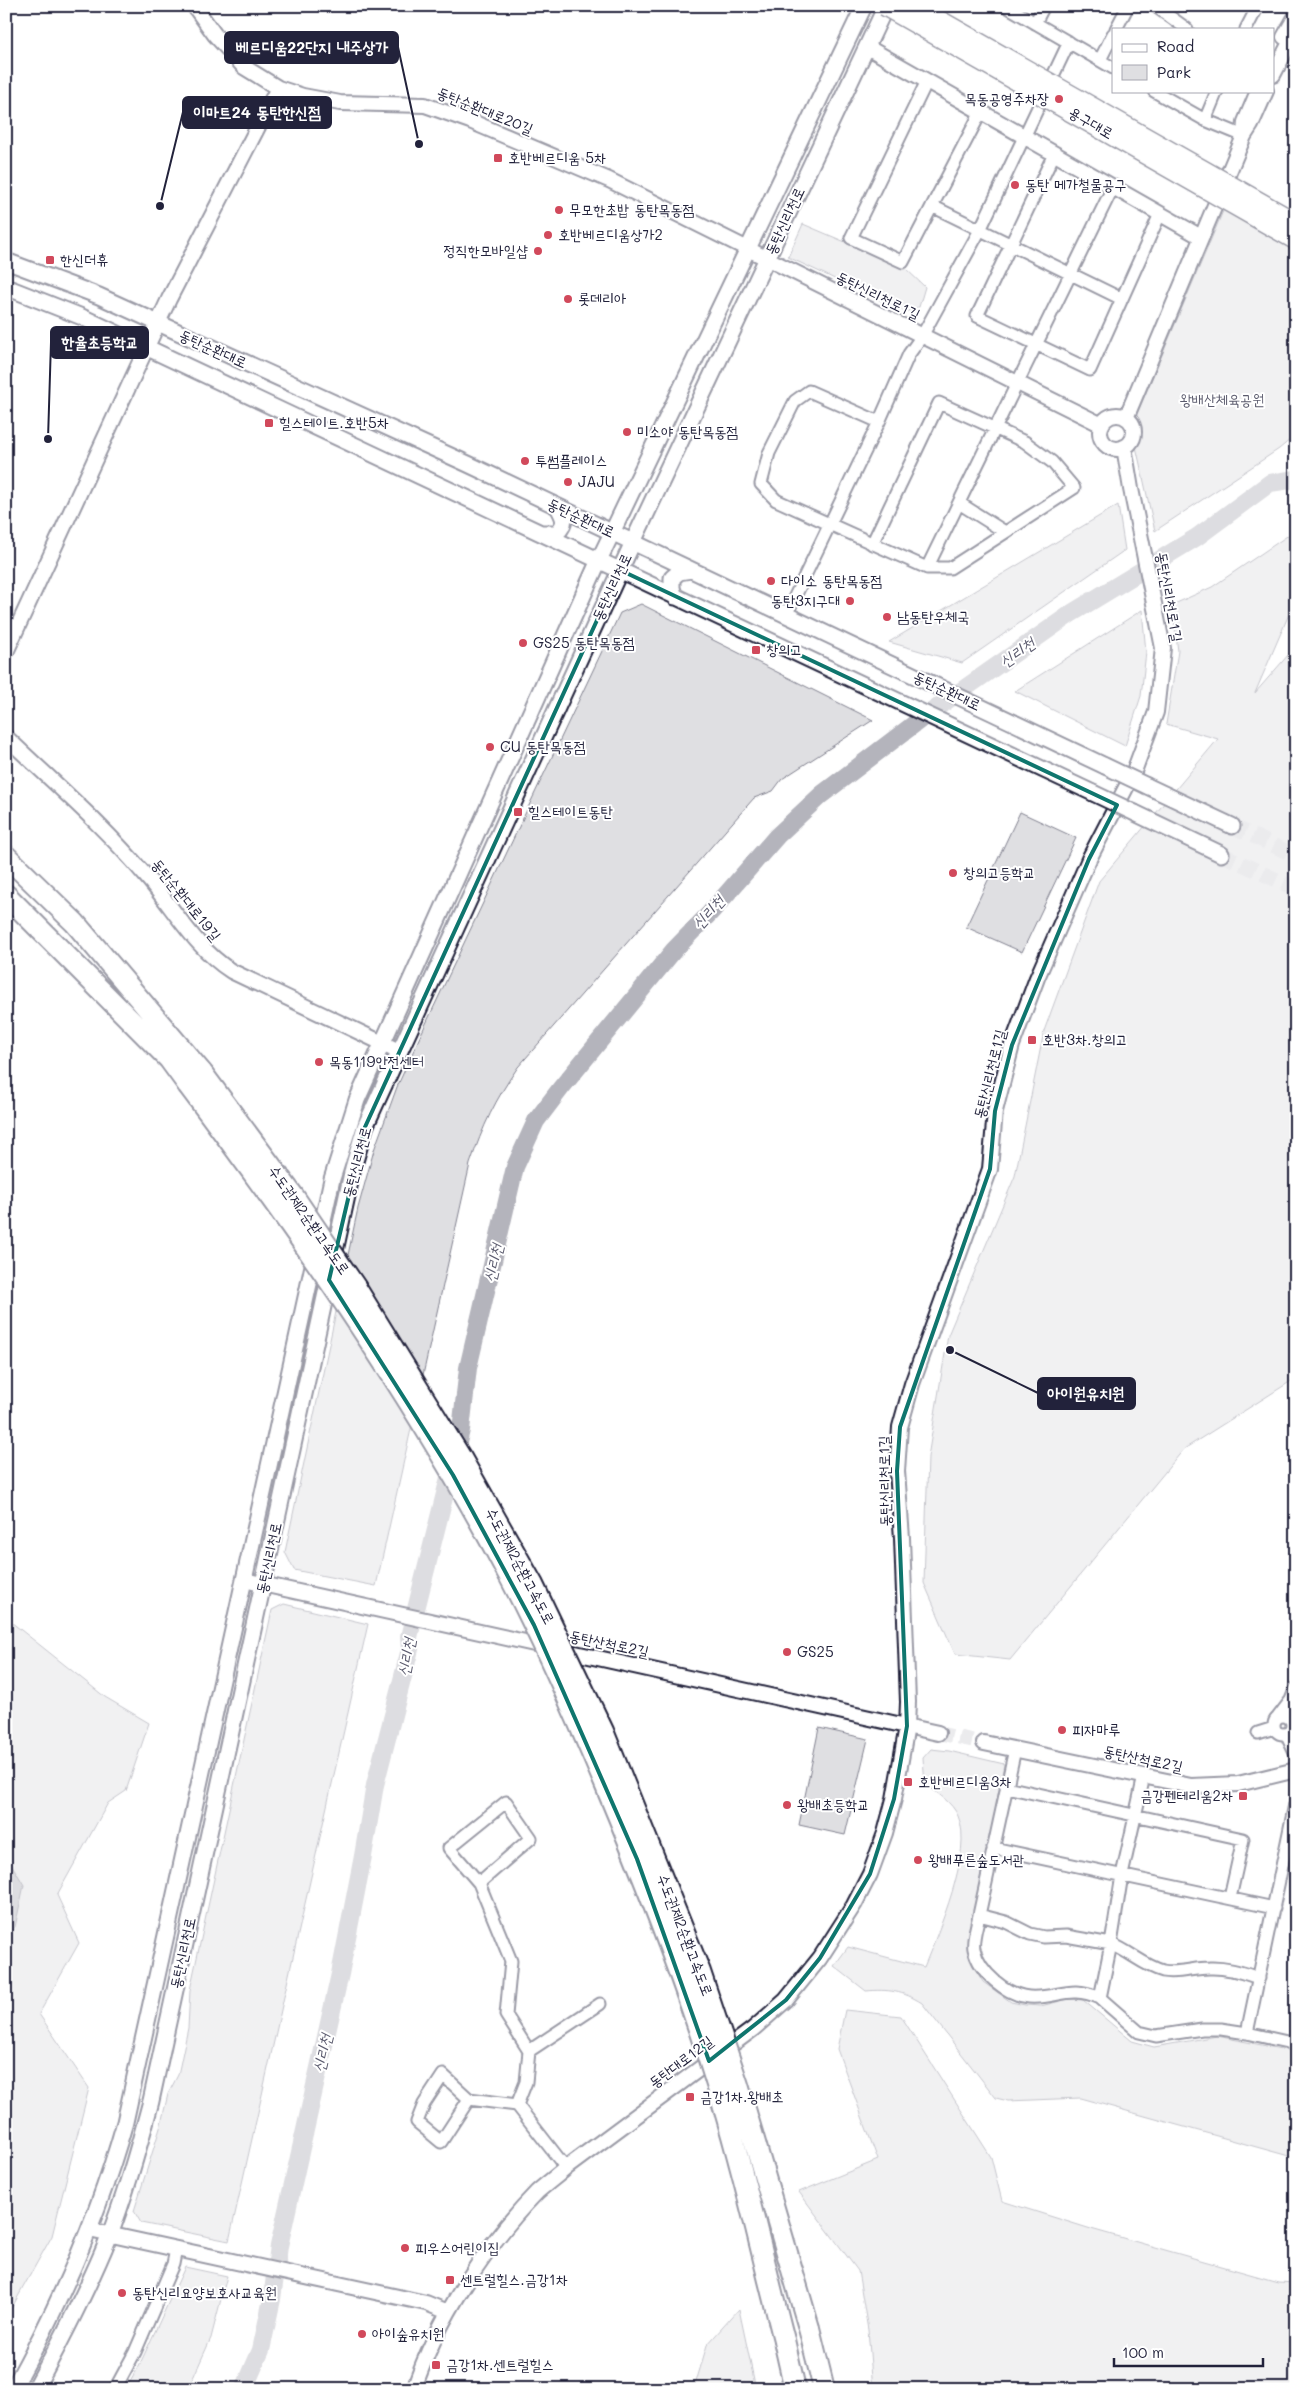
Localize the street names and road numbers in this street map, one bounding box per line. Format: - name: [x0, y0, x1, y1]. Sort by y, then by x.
- street label: 동탄순환대로20길: [434, 82, 536, 138]
- street label: 용구대로: [1066, 101, 1117, 143]
- street label: 동탄신리천로: [760, 184, 808, 258]
- street label: 동탄신리천로1길: [833, 266, 924, 324]
- street label: 동탄순환대로: [176, 324, 251, 372]
- street label: 동탄순환대로: [544, 493, 618, 541]
- street label: 동탄신리천로: [587, 550, 635, 624]
- street label: 동탄신리천로1길: [1152, 550, 1188, 643]
- street label: 동탄순환대로: [910, 666, 984, 714]
- street label: 동탄순환대로19길: [148, 854, 226, 945]
- street label: 동탄신리천로1길: [968, 1027, 1010, 1120]
- street label: 동탄신리천로: [337, 1124, 375, 1199]
- street label: 수도권제2순환고속도로: [265, 1161, 355, 1278]
- street label: 동탄신리천로1길: [873, 1435, 895, 1527]
- street label: 수도권제2순환고속도로: [482, 1504, 560, 1627]
- street label: 동탄신리천로: [251, 1520, 285, 1595]
- street label: 동탄산척로2길: [568, 1625, 651, 1661]
- street label: 동탄산척로2길: [1102, 1740, 1185, 1776]
- street label: 수도권제2순환고속도로: [653, 1871, 718, 1998]
- street label: 동탄신리천로: [165, 1915, 199, 1990]
- street label: 동탄대로12길: [644, 2031, 717, 2092]

